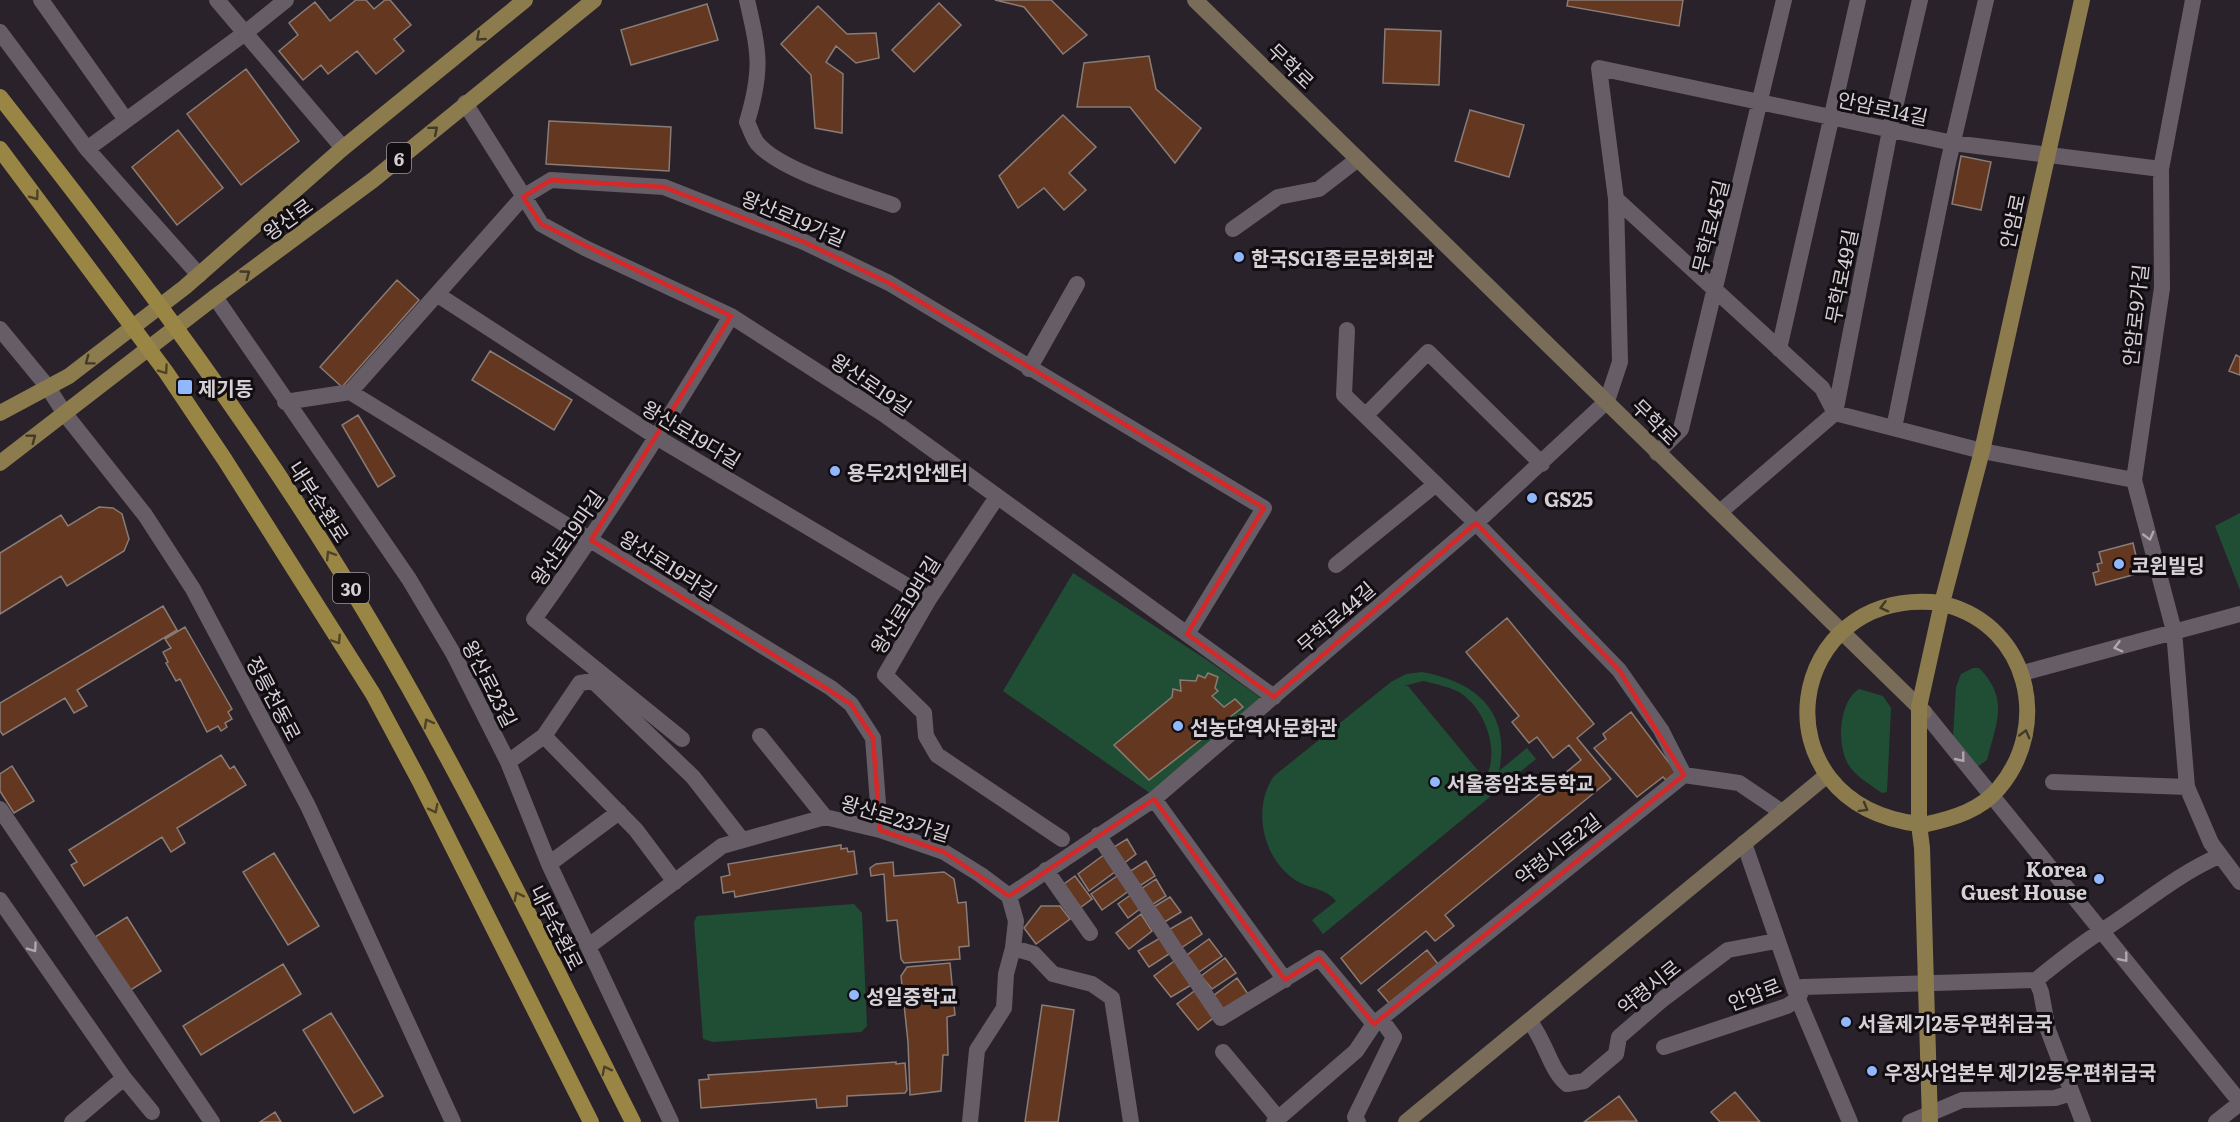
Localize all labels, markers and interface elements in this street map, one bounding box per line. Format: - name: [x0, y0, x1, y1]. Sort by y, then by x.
- one-way arrow: [476, 30, 487, 41]
- street label: 무학로: [1262, 35, 1322, 95]
- street label: 안암로14길: [1835, 83, 1931, 131]
- one-way arrow: [427, 126, 438, 137]
- road number: 6: [387, 143, 411, 173]
- street label: 무학로45길: [1683, 176, 1735, 276]
- street label: 왕산로19가길: [737, 182, 851, 252]
- one-way arrow: [28, 189, 39, 200]
- street label: 왕산로: [256, 190, 318, 246]
- street label: 안암로: [1991, 191, 2031, 251]
- street label: 무학로49길: [1816, 226, 1864, 326]
- place label: 한국SGI종로문화회관: [1251, 242, 1435, 272]
- marker: 한국SGI종로문화회관: [1232, 250, 1246, 264]
- street label: 안암로9가길: [2114, 262, 2154, 368]
- one-way arrow: [239, 271, 250, 282]
- street label: 왕산로19길: [825, 345, 919, 421]
- one-way arrow: [84, 354, 95, 365]
- one-way arrow: [156, 363, 167, 374]
- place label: 제기동: [198, 372, 253, 402]
- marker: 제기동: [176, 378, 194, 396]
- street label: 무학로: [1626, 391, 1686, 451]
- street label: 왕산로19다길: [637, 392, 747, 474]
- one-way arrow: [26, 434, 37, 445]
- street label: 내부순환로: [282, 454, 358, 548]
- place label: 용두2치안센터: [847, 456, 968, 486]
- marker: 용두2치안센터: [828, 464, 842, 478]
- street label: 왕산로19마길: [522, 483, 610, 591]
- place label: GS25: [1544, 483, 1593, 513]
- marker: GS25: [1525, 491, 1539, 505]
- street label: 왕산로19라길: [614, 522, 724, 606]
- one-way arrow: [2142, 531, 2154, 541]
- street label: 왕산로19바길: [862, 549, 946, 659]
- place label: 코윈빌딩: [2131, 549, 2205, 579]
- one-way arrow: [325, 551, 337, 561]
- marker: 코윈빌딩: [2112, 557, 2126, 571]
- road number: 30: [333, 573, 369, 603]
- street label: 무학로44길: [1289, 573, 1381, 659]
- one-way arrow: [1879, 600, 1890, 612]
- one-way arrow: [330, 633, 341, 644]
- street label: 왕산로23길: [456, 634, 526, 732]
- one-way arrow: [2113, 640, 2124, 652]
- street label: 정릉천동로: [240, 650, 310, 746]
- place label: 선농단역사문화관: [1190, 711, 1338, 741]
- one-way arrow: [424, 719, 435, 729]
- marker: 선농단역사문화관: [1171, 719, 1185, 733]
- one-way arrow: [2017, 729, 2030, 739]
- one-way arrow: [1953, 751, 1964, 762]
- place label: 서울종암초등학교: [1447, 767, 1594, 797]
- marker: 서울종암초등학교: [1428, 775, 1442, 789]
- street label: 왕산로23가길: [838, 786, 954, 848]
- one-way arrow: [1858, 801, 1868, 813]
- one-way arrow: [427, 802, 438, 813]
- street label: 약령시로2길: [1508, 805, 1606, 891]
- place label: Korea Guest House: [1961, 853, 2087, 906]
- marker: Korea Guest House: [2092, 872, 2106, 886]
- street label: 내부순환로: [524, 879, 592, 975]
- one-way arrow: [514, 891, 526, 902]
- one-way arrow: [26, 941, 37, 952]
- street label: 약령시로: [1610, 951, 1686, 1021]
- one-way arrow: [2116, 951, 2127, 962]
- street label: 안암로: [1723, 969, 1785, 1017]
- place label: 성일중학교: [866, 980, 958, 1010]
- marker: 성일중학교: [847, 988, 861, 1002]
- place label: 서울제기2동우편취급국: [1858, 1007, 2053, 1037]
- marker: 서울제기2동우편취급국: [1839, 1015, 1853, 1029]
- place label: 우정사업본부 제기2동우편취급국: [1884, 1056, 2156, 1086]
- marker: 우정사업본부 제기2동우편취급국: [1865, 1064, 1879, 1078]
- one-way arrow: [602, 1065, 614, 1076]

